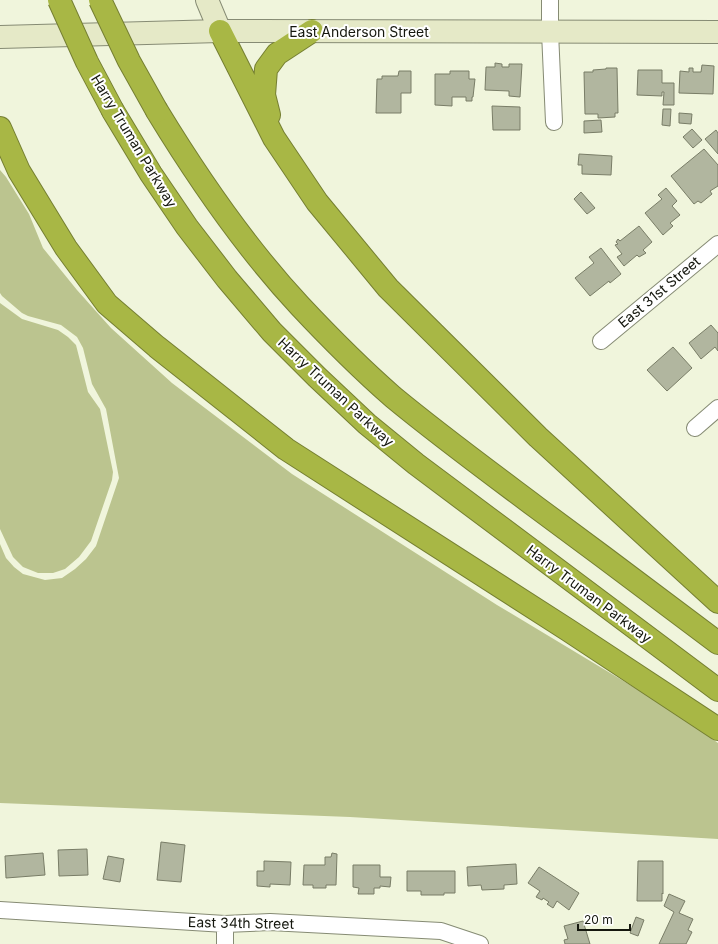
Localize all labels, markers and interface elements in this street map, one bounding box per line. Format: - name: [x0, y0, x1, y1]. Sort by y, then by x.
- street label: East Anderson Street: [289, 23, 429, 40]
- street label: Harry Truman Parkway: [88, 71, 181, 210]
- street label: East 31st Street: [614, 252, 704, 331]
- street label: Harry Truman Parkway: [275, 334, 398, 450]
- street label: Harry Truman Parkway: [523, 541, 655, 646]
- scale bar: [578, 906, 630, 932]
- text: 20 m: [584, 912, 613, 927]
- street label: East 34th Street: [188, 913, 295, 932]

